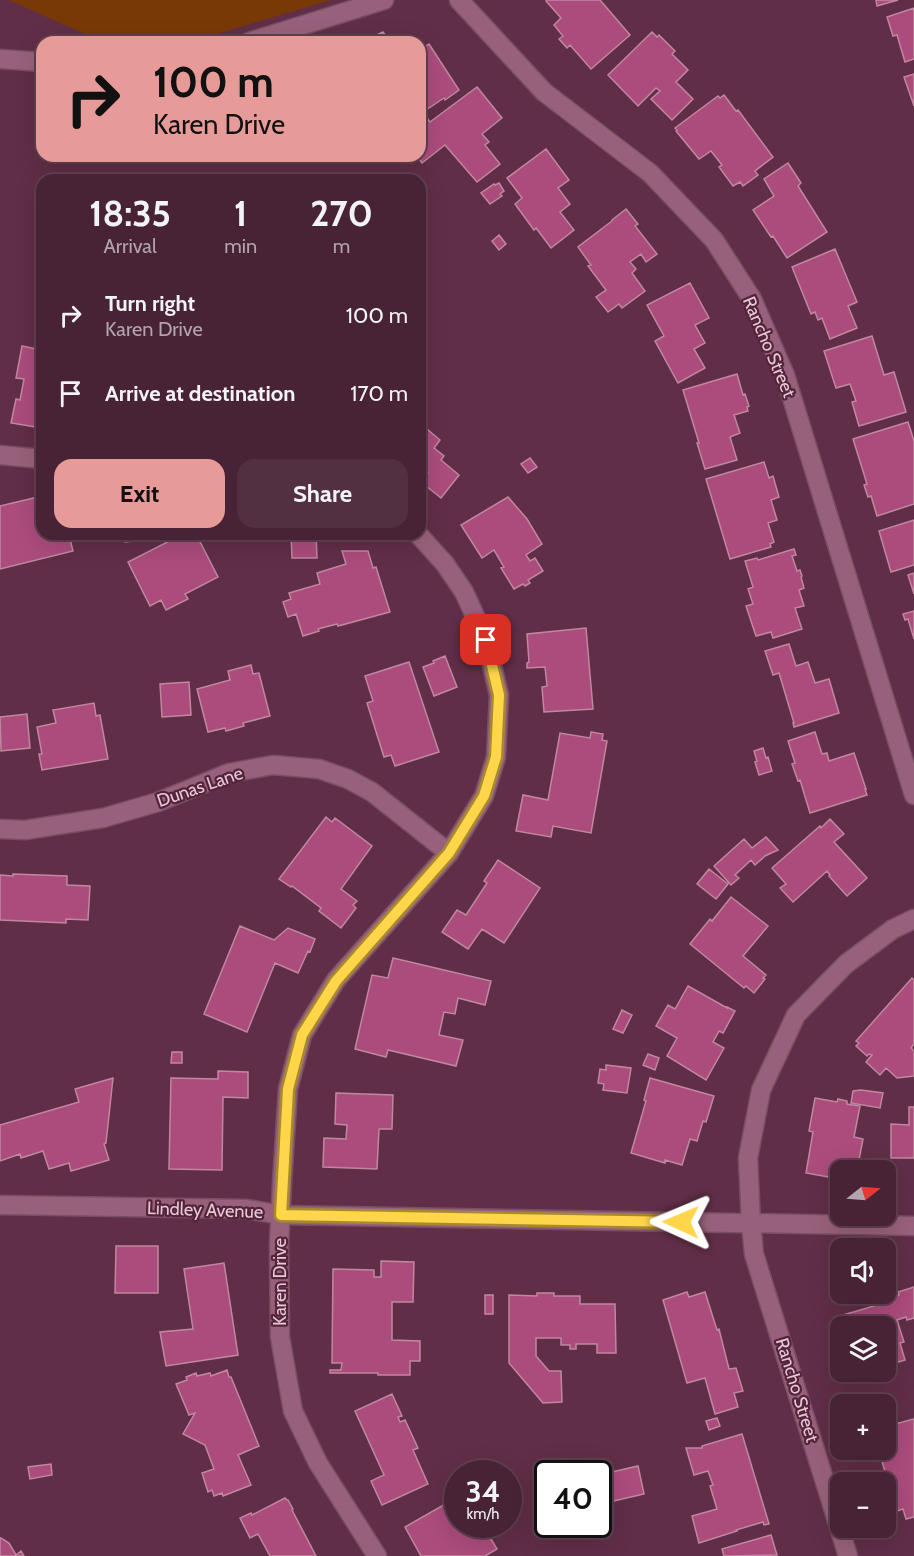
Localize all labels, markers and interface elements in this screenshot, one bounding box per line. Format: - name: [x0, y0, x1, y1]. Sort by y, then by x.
- text: 100 m: [153, 56, 274, 108]
- icon: right: [54, 60, 132, 138]
- text: Karen Drive: [153, 108, 285, 141]
- text: 18:35: [89, 191, 171, 235]
- text: 1: [234, 191, 247, 235]
- text: 270: [310, 191, 373, 235]
- text: Arrival: [103, 234, 157, 258]
- text: min: [224, 234, 257, 258]
- text: m: [333, 234, 350, 258]
- text: Turn right: [105, 290, 195, 317]
- street label: Rancho Street: [738, 293, 800, 401]
- icon: right: [54, 299, 87, 332]
- text: 100 m: [346, 302, 408, 329]
- text: Karen Drive: [105, 317, 203, 341]
- icon: arrive: [54, 377, 87, 410]
- text: Arrive at destination: [105, 380, 295, 407]
- text: 170 m: [350, 380, 408, 407]
- button: Exit: [54, 459, 225, 528]
- button: Share: [237, 459, 408, 528]
- pin: [460, 614, 511, 665]
- icon: arrive: [469, 623, 502, 656]
- street label: Dunas Lane: [154, 762, 246, 812]
- north arrow: [830, 1160, 896, 1226]
- map controls: [830, 1160, 896, 1538]
- position arrow: [649, 1190, 713, 1254]
- street label: Lindley Avenue: [146, 1197, 264, 1223]
- street label: Karen Drive: [269, 1238, 291, 1326]
- button: sound: [830, 1238, 896, 1304]
- button: layers: [830, 1316, 896, 1382]
- street label: Rancho Street: [771, 1335, 823, 1445]
- button: +: [830, 1394, 896, 1460]
- speed limit sign: 40: [534, 1460, 612, 1538]
- button: −: [830, 1472, 896, 1538]
- text: 34: [466, 1473, 500, 1510]
- text: km/h: [467, 1505, 499, 1523]

